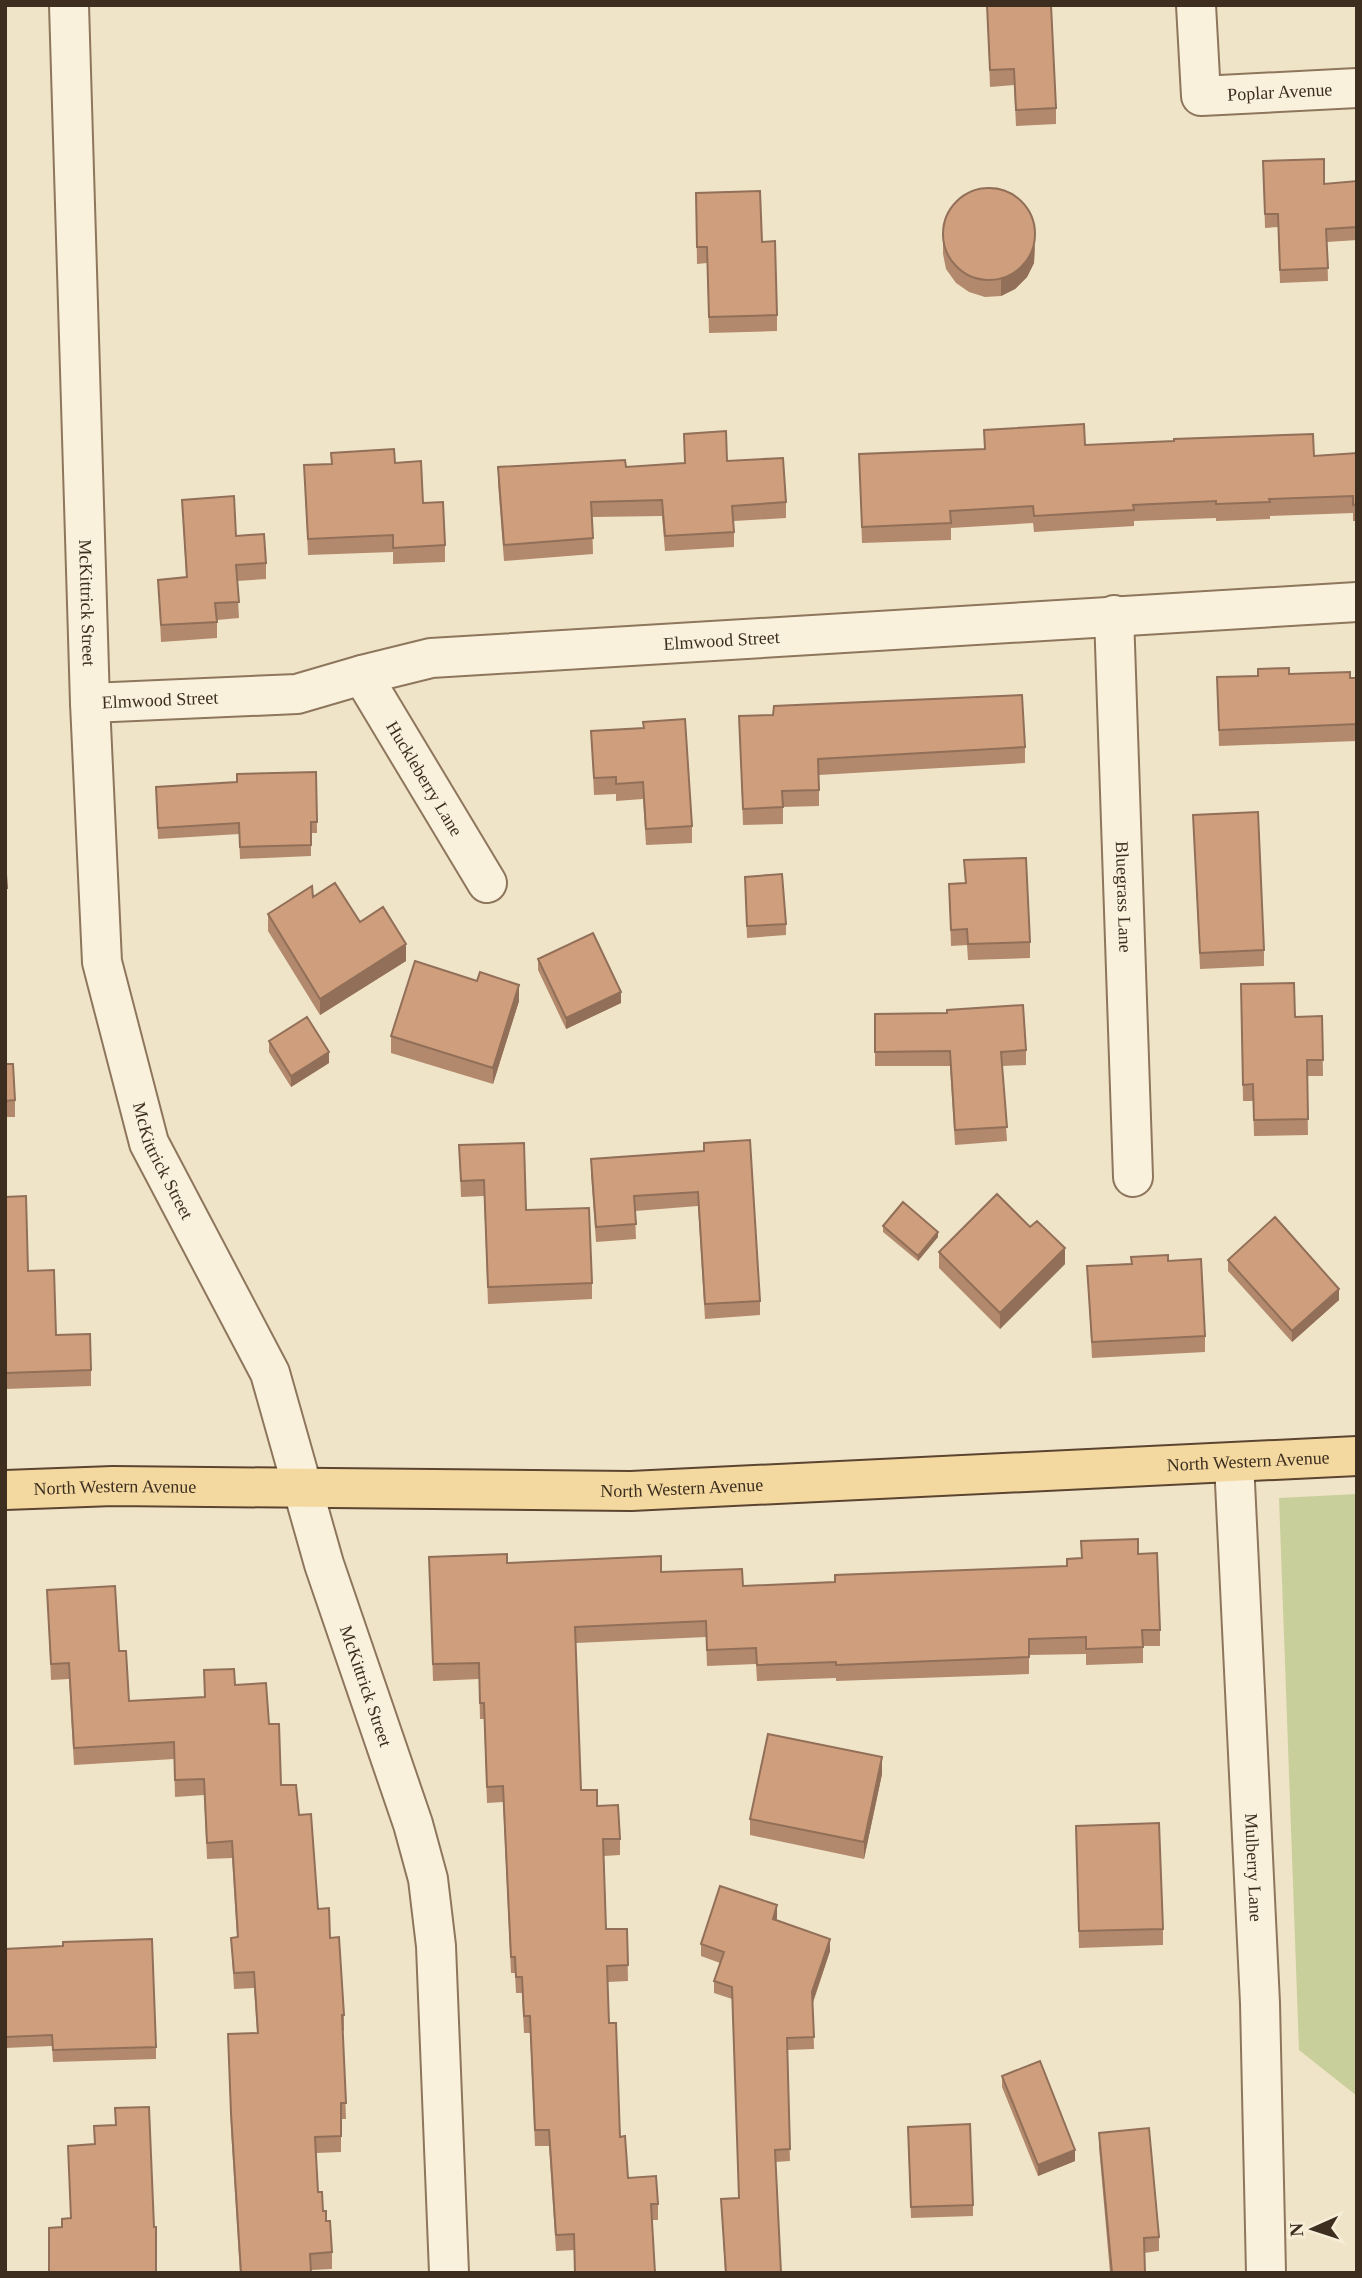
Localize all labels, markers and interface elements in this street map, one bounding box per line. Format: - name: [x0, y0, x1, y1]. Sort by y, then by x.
- street label: Poplar Avenue: [1227, 79, 1333, 105]
- street label: McKittrick Street: [75, 539, 99, 666]
- street label: Elmwood Street: [663, 627, 780, 654]
- street label: Elmwood Street: [101, 687, 219, 712]
- street label: Huckleberry Lane: [382, 718, 467, 840]
- street label: Bluegrass Lane: [1112, 841, 1135, 953]
- street label: McKittrick Street: [129, 1100, 197, 1223]
- street label: North Western Avenue: [1166, 1447, 1330, 1475]
- street label: North Western Avenue: [600, 1475, 764, 1501]
- street label: North Western Avenue: [33, 1476, 197, 1499]
- street label: McKittrick Street: [336, 1623, 396, 1749]
- street label: Mulberry Lane: [1241, 1813, 1266, 1922]
- north arrow: [1278, 2194, 1348, 2264]
- text: N: [1286, 2222, 1307, 2237]

